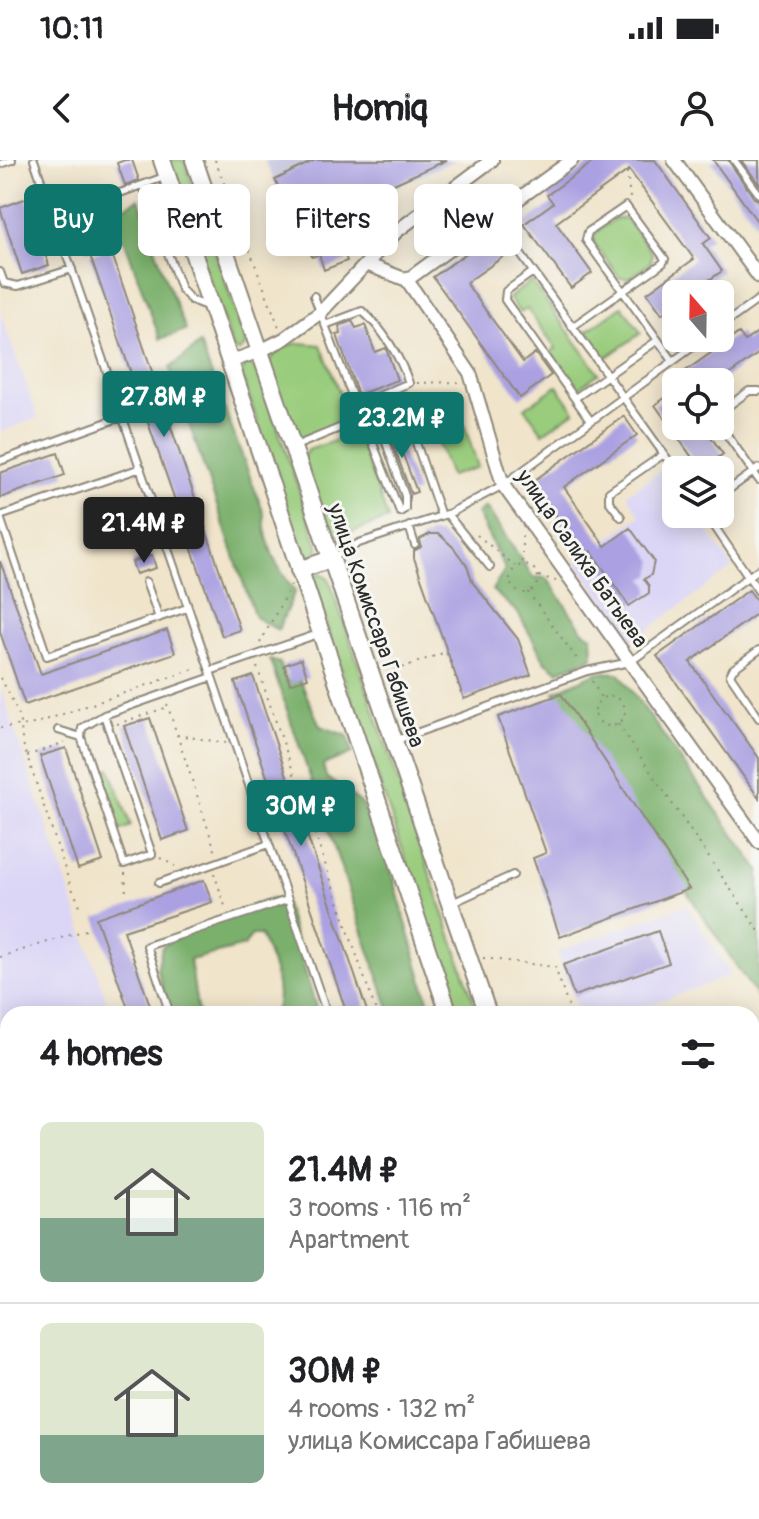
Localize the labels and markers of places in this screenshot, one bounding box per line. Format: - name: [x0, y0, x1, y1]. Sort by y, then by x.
- pin: 27.8M ₽: [90, 371, 238, 439]
- pin: 23.2M ₽: [328, 392, 476, 460]
- pin: 21.4M ₽: [70, 497, 218, 565]
- pin: 30M ₽: [245, 780, 357, 848]

